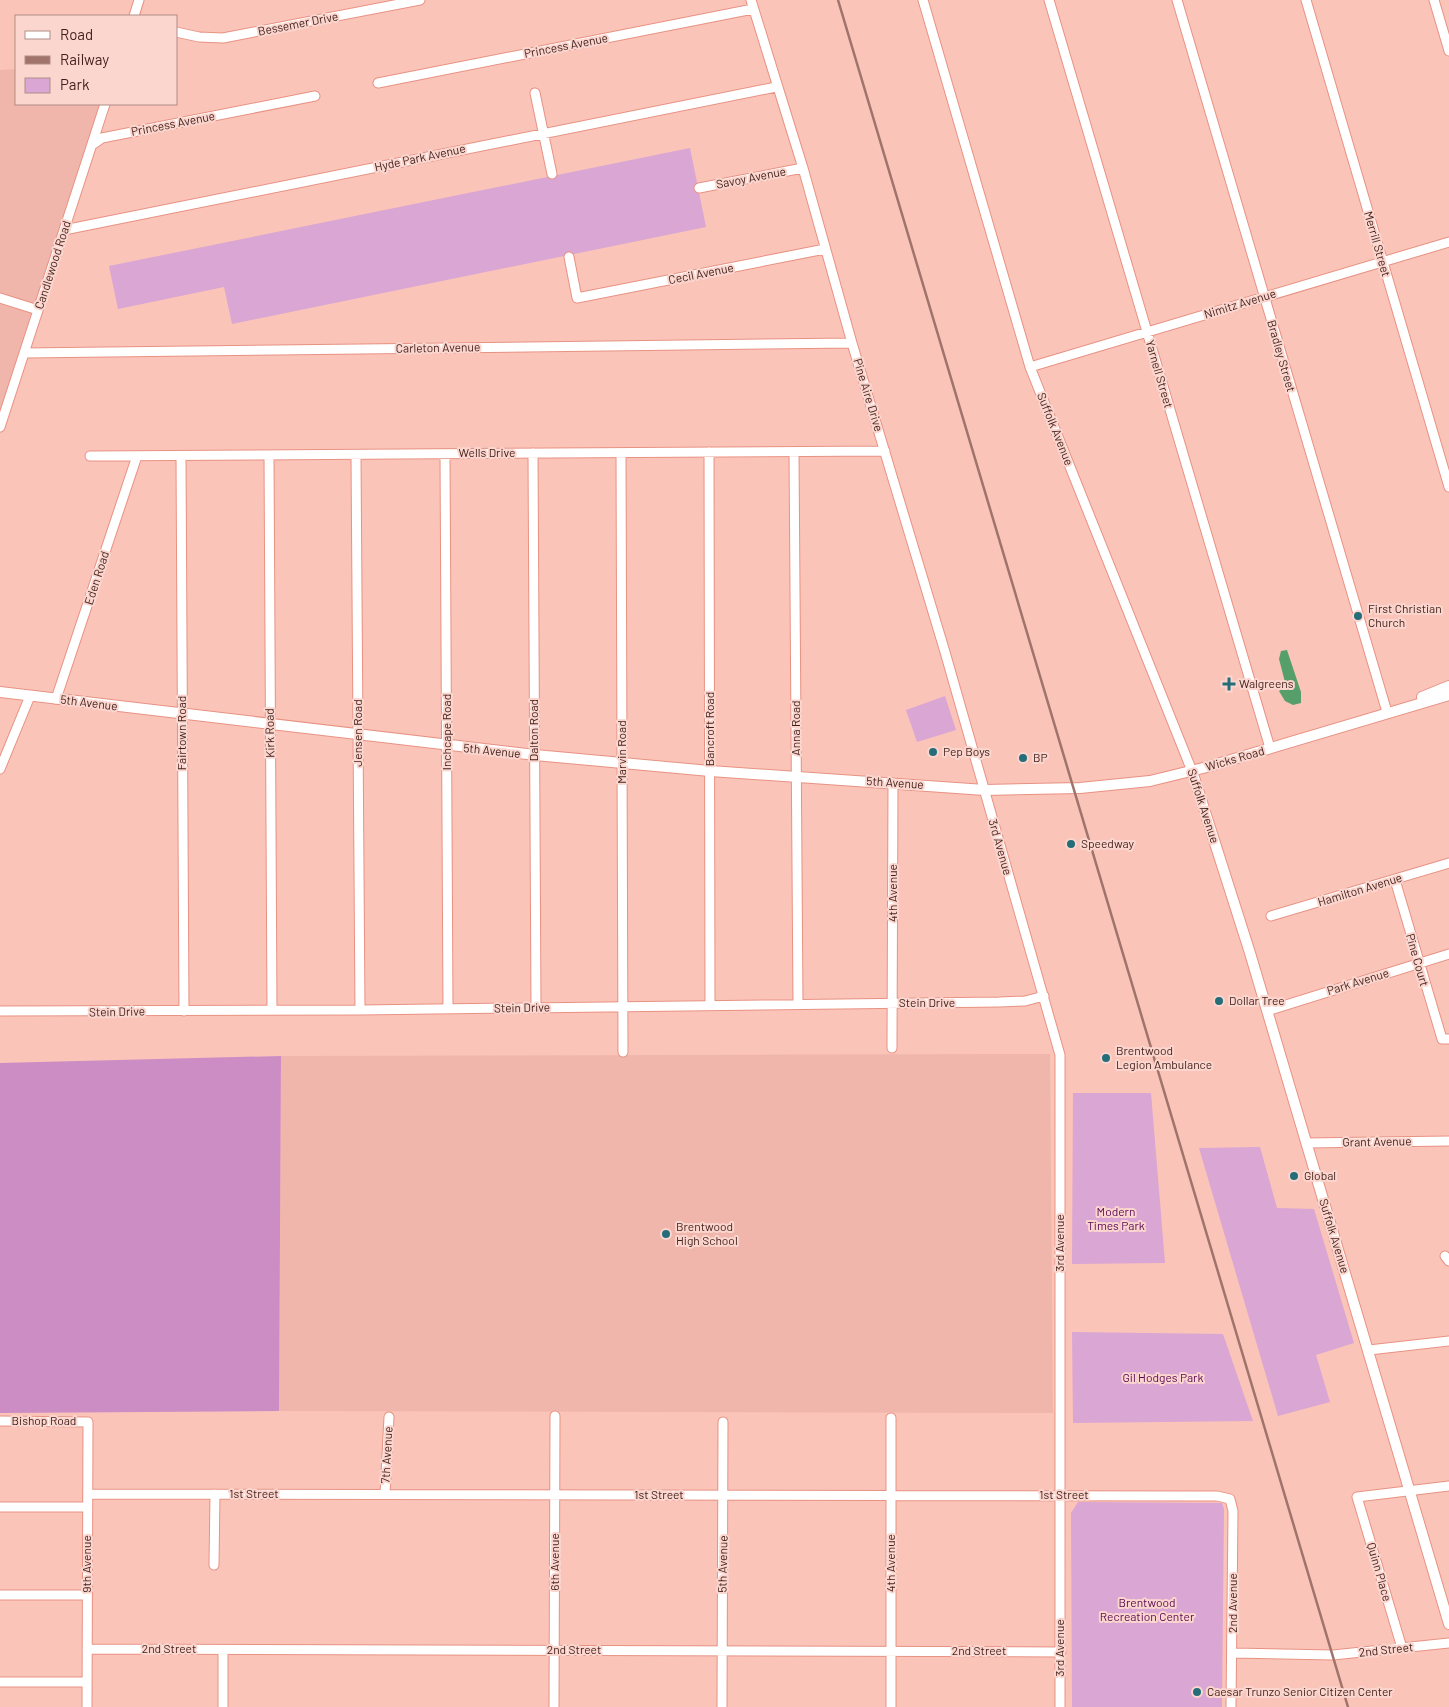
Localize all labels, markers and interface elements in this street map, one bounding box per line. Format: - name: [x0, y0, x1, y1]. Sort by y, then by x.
- street label: Bessemer Drive: [257, 8, 339, 38]
- legend: [15, 15, 178, 105]
- text: Road: [60, 25, 93, 43]
- street label: Princess Avenue: [523, 30, 609, 60]
- text: Railway: [60, 50, 109, 68]
- text: Park: [60, 75, 90, 93]
- street label: Princess Avenue: [130, 108, 216, 138]
- street label: Hyde Park Avenue: [373, 141, 467, 174]
- street label: Savoy Avenue: [715, 163, 787, 191]
- street label: Merrill Street: [1362, 209, 1394, 278]
- street label: Candlewood Road: [31, 219, 73, 311]
- street label: Cecil Avenue: [667, 260, 735, 286]
- street label: Nimitz Avenue: [1202, 285, 1277, 321]
- street label: Bradley Street: [1265, 318, 1299, 393]
- street label: Yarnell Street: [1144, 338, 1176, 409]
- street label: Carleton Avenue: [396, 339, 480, 355]
- street label: Pine Aire Drive: [851, 357, 887, 433]
- street label: Suffolk Avenue: [1035, 390, 1077, 467]
- street label: Wells Drive: [459, 445, 515, 459]
- street label: Eden Road: [81, 549, 111, 606]
- place label: First Christian Church: [1368, 601, 1442, 629]
- marker: First Christian Church: [1352, 610, 1364, 622]
- place label: Walgreens: [1239, 676, 1294, 690]
- marker: Walgreens: [1223, 678, 1235, 690]
- street label: 5th Avenue: [60, 692, 119, 712]
- street label: Bancroft Road: [702, 692, 716, 766]
- street label: Inchcape Road: [439, 694, 453, 770]
- street label: Fairtown Road: [174, 696, 188, 770]
- street label: Jensen Road: [350, 699, 364, 767]
- street label: Dalton Road: [526, 699, 540, 761]
- street label: Anna Road: [788, 700, 802, 756]
- street label: Kirk Road: [262, 708, 276, 758]
- street label: Marvin Road: [614, 720, 628, 784]
- street label: 5th Avenue: [463, 740, 521, 760]
- street label: Wicks Road: [1204, 743, 1266, 773]
- place label: Pep Boys: [943, 744, 990, 758]
- marker: Pep Boys: [927, 746, 939, 758]
- place label: BP: [1033, 750, 1048, 764]
- marker: BP: [1017, 752, 1029, 764]
- street label: Suffolk Avenue: [1185, 767, 1223, 845]
- street label: 5th Avenue: [866, 773, 924, 791]
- street label: 3rd Avenue: [986, 817, 1016, 876]
- place label: Speedway: [1081, 836, 1134, 850]
- marker: Speedway: [1065, 838, 1077, 850]
- street label: 4th Avenue: [885, 864, 899, 922]
- street label: Hamilton Avenue: [1316, 870, 1404, 909]
- street label: Pine Court: [1404, 932, 1432, 988]
- street label: Park Avenue: [1325, 965, 1390, 997]
- place label: Dollar Tree: [1229, 993, 1285, 1007]
- street label: Stein Drive: [899, 995, 955, 1009]
- marker: Dollar Tree: [1213, 995, 1225, 1007]
- street label: Stein Drive: [494, 1000, 550, 1014]
- street label: Stein Drive: [89, 1004, 145, 1018]
- place label: Brentwood Legion Ambulance: [1116, 1043, 1212, 1071]
- marker: Brentwood Legion Ambulance: [1100, 1052, 1112, 1064]
- street label: Grant Avenue: [1342, 1133, 1412, 1149]
- place label: Global: [1304, 1168, 1336, 1182]
- marker: Global: [1288, 1170, 1300, 1182]
- street label: Suffolk Avenue: [1317, 1197, 1353, 1275]
- park label: Modern Times Park: [1087, 1204, 1145, 1232]
- street label: 3rd Avenue: [1052, 1214, 1066, 1272]
- place label: Brentwood High School: [676, 1219, 738, 1247]
- marker: Brentwood High School: [660, 1228, 672, 1240]
- park label: Gil Hodges Park: [1123, 1370, 1203, 1384]
- street label: Bishop Road: [12, 1413, 76, 1427]
- street label: 7th Avenue: [378, 1426, 394, 1484]
- street label: 1st Street: [229, 1486, 279, 1500]
- street label: 1st Street: [634, 1487, 684, 1501]
- street label: 1st Street: [1039, 1487, 1089, 1501]
- street label: 6th Avenue: [547, 1533, 561, 1591]
- street label: 4th Avenue: [883, 1534, 897, 1592]
- street label: 9th Avenue: [79, 1535, 93, 1593]
- street label: 5th Avenue: [714, 1535, 730, 1593]
- street label: Quinn Place: [1365, 1541, 1395, 1603]
- street label: 2nd Avenue: [1225, 1573, 1239, 1633]
- park label: Brentwood Recreation Center: [1100, 1595, 1195, 1623]
- street label: 3rd Avenue: [1052, 1619, 1066, 1677]
- street label: 2nd Street: [1358, 1639, 1414, 1659]
- street label: 2nd Street: [142, 1641, 196, 1655]
- street label: 2nd Street: [547, 1642, 601, 1656]
- street label: 2nd Street: [952, 1643, 1006, 1657]
- place label: Caesar Trunzo Senior Citizen Center: [1207, 1684, 1393, 1698]
- marker: Caesar Trunzo Senior Citizen Center: [1191, 1686, 1203, 1698]

